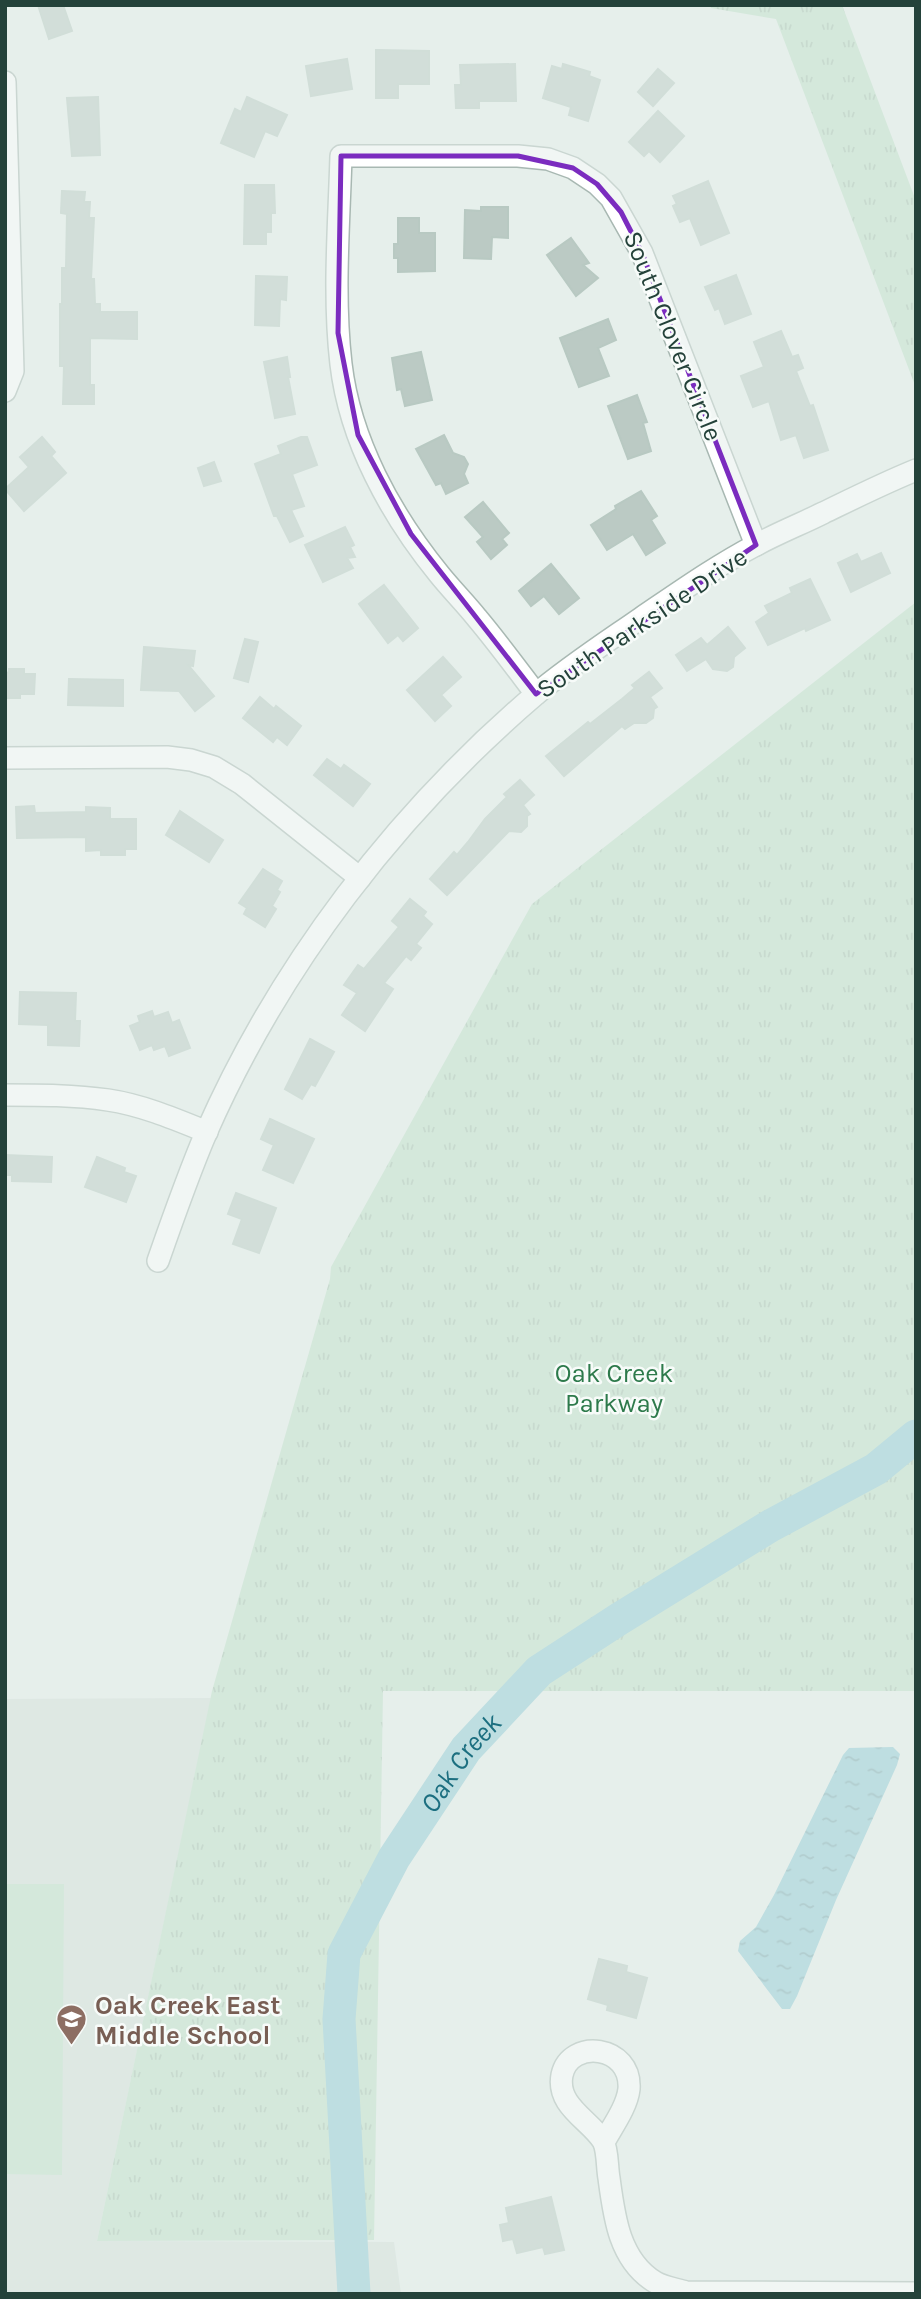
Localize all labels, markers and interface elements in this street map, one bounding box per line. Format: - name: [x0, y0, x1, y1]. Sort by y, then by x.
- street label: South Clover Circle: [617, 226, 729, 446]
- street label: South Parkside Drive: [531, 541, 753, 705]
- park label: Oak Creek Parkway: [555, 1358, 673, 1419]
- water label: Oak Creek: [412, 1705, 508, 1819]
- place label: Oak Creek East Middle School: [95, 1990, 281, 2051]
- school or university icon: Oak Creek East Middle School: [55, 2003, 89, 2047]

